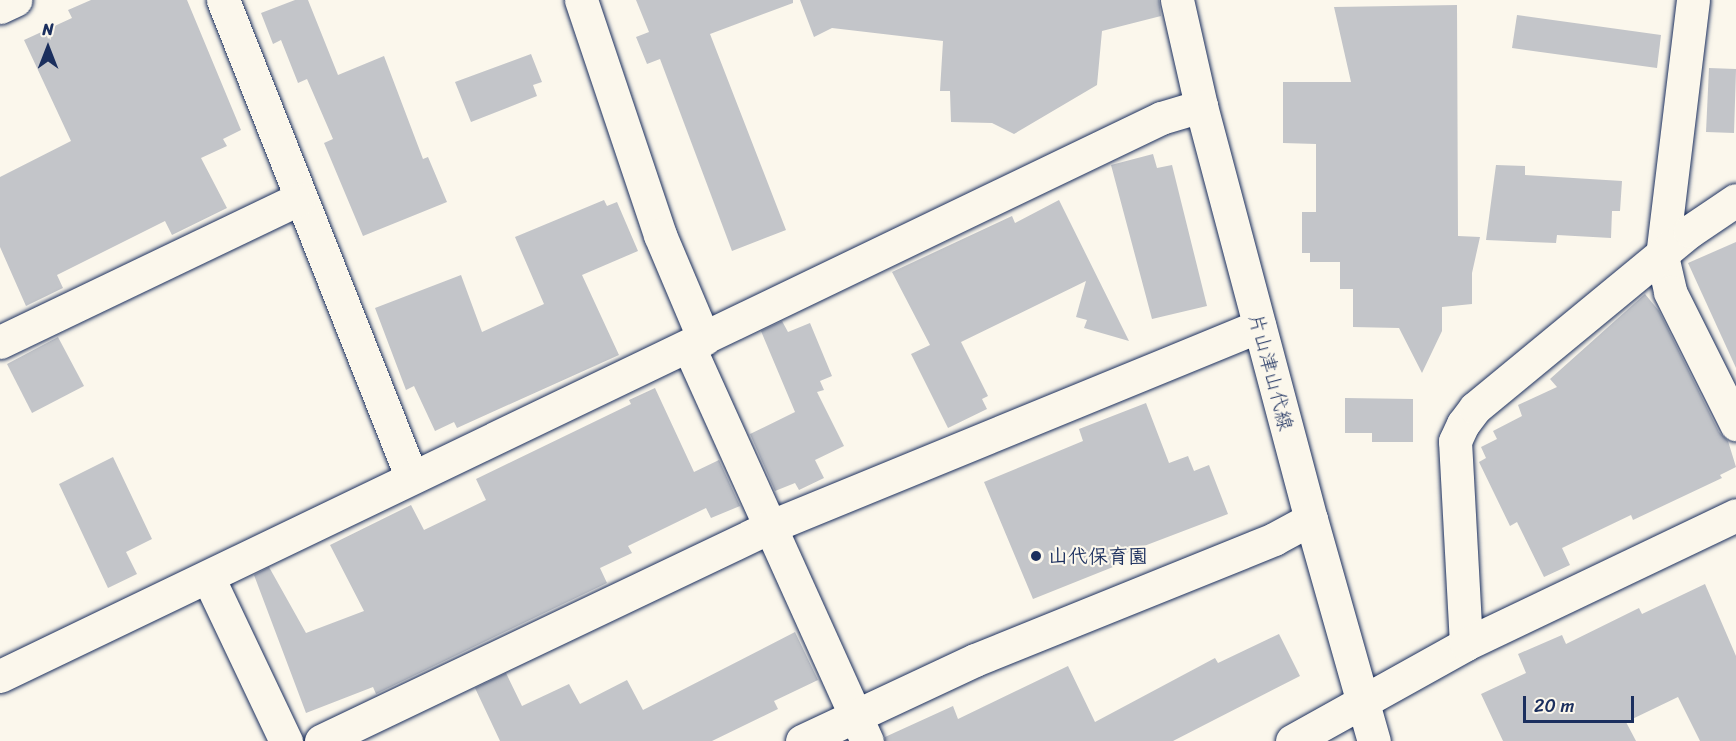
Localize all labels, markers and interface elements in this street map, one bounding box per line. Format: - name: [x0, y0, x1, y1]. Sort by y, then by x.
- text: N: [42, 15, 54, 44]
- north arrow: [18, 18, 78, 78]
- street label: 片山津山代線: [1244, 311, 1298, 433]
- place label: 山代保育園: [1048, 544, 1148, 568]
- marker: 山代保育園: [1029, 549, 1043, 563]
- scale bar: [1526, 684, 1637, 722]
- text: 20 m: [1534, 690, 1574, 722]

